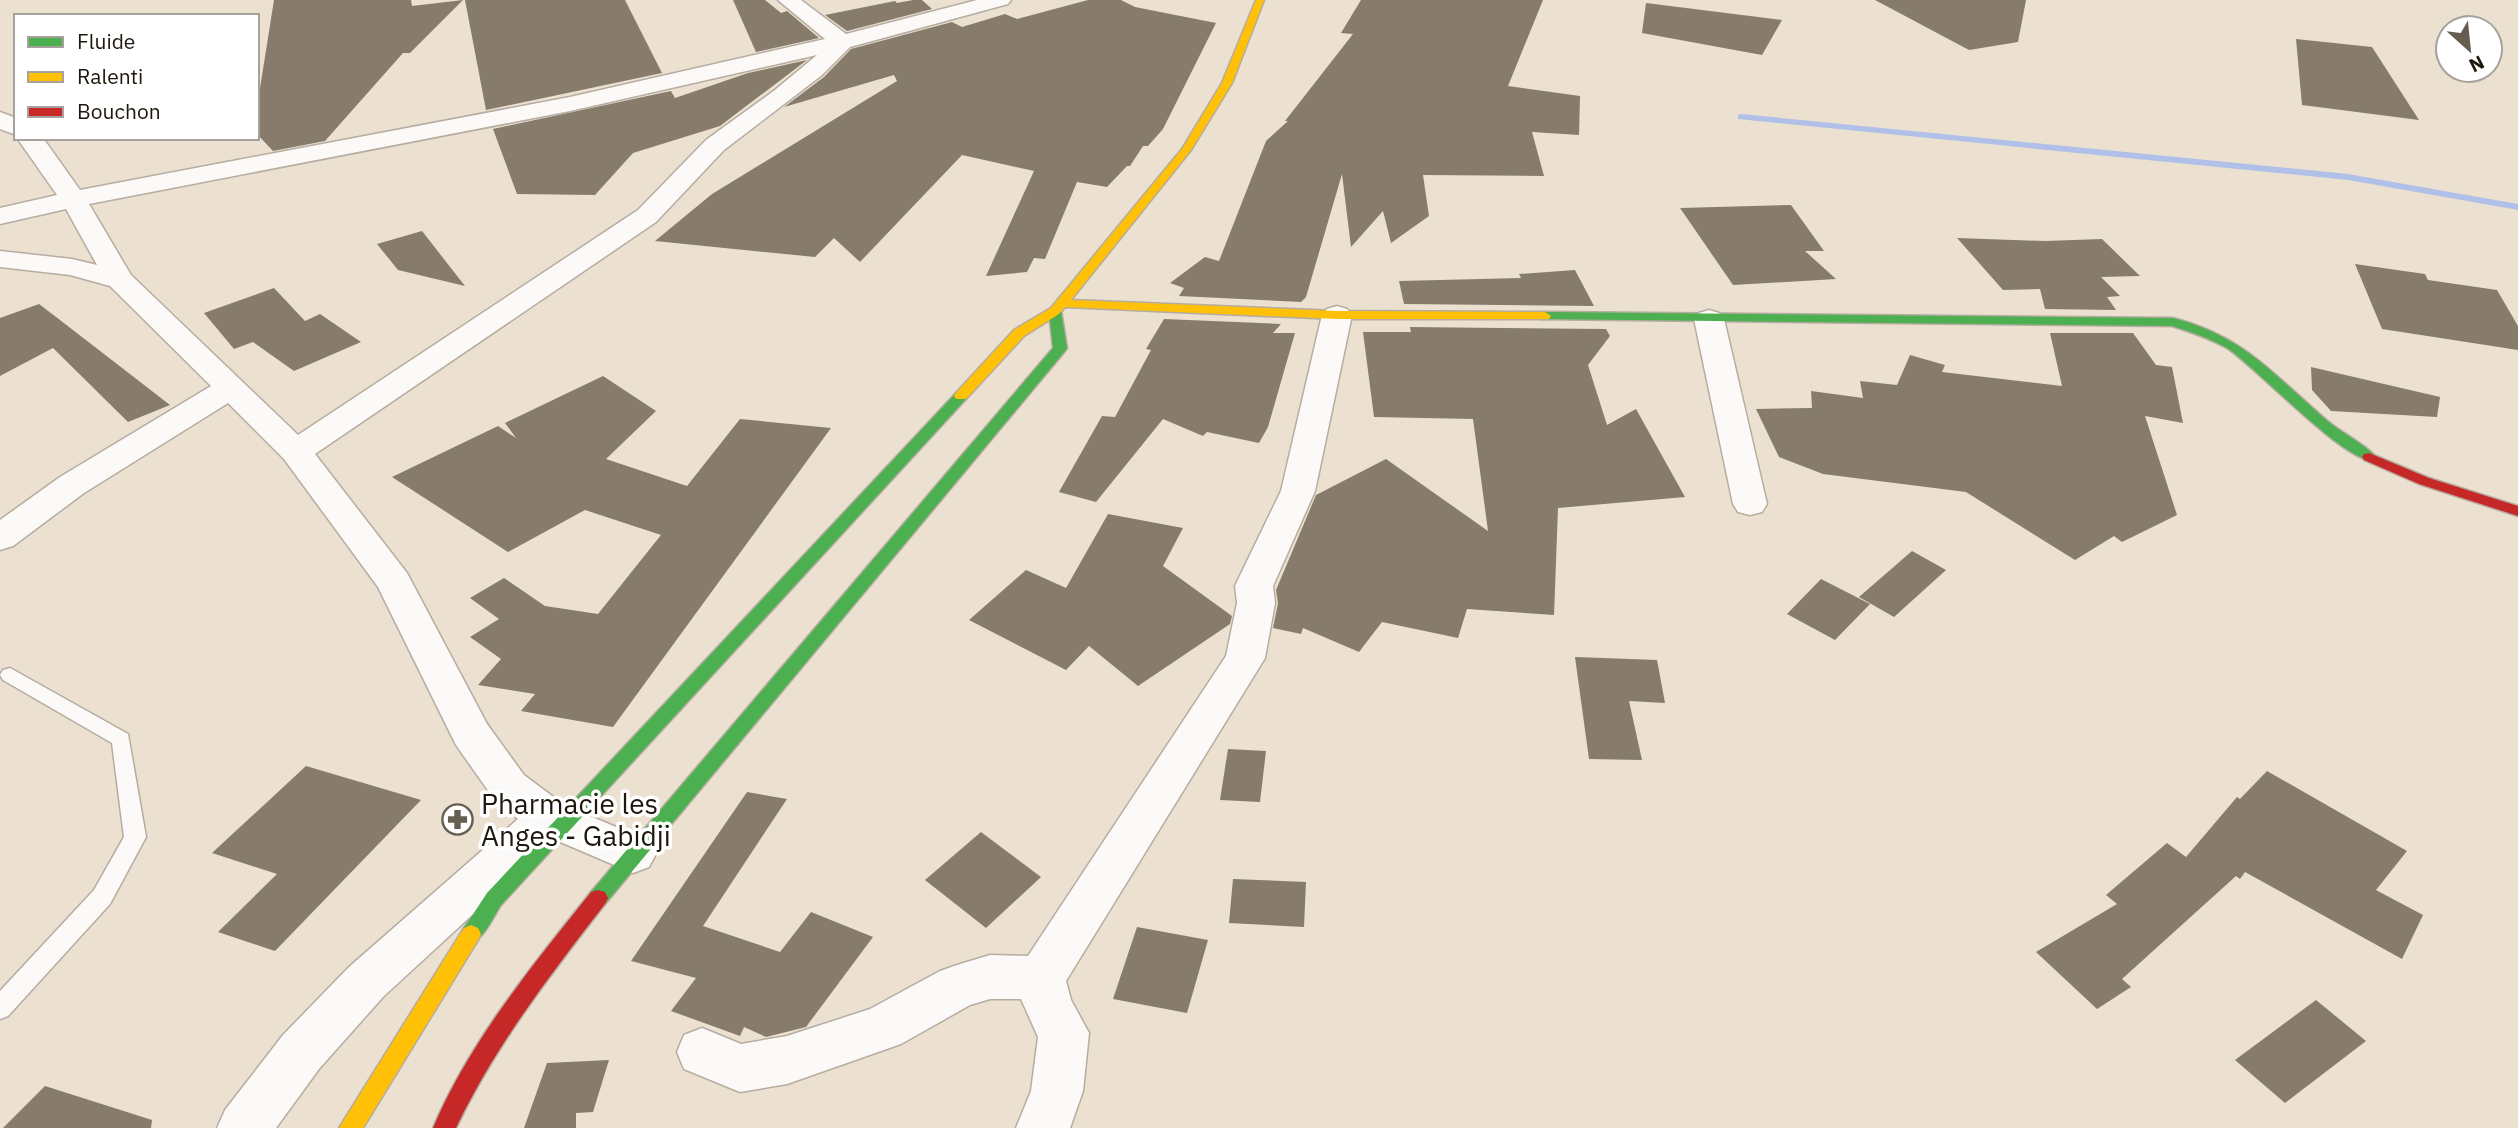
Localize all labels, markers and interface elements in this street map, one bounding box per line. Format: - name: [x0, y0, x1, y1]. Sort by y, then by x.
- legend: [14, 14, 259, 140]
- north arrow: [2434, 14, 2504, 84]
- text: Fluide: [77, 27, 135, 55]
- text: N: [2465, 50, 2488, 78]
- text: Ralenti: [77, 62, 143, 90]
- text: Bouchon: [77, 97, 161, 125]
- place label: Pharmacie les Anges - Gabidji: [481, 785, 671, 854]
- pharmacy icon: Pharmacie les Anges - Gabidji: [441, 803, 475, 837]

